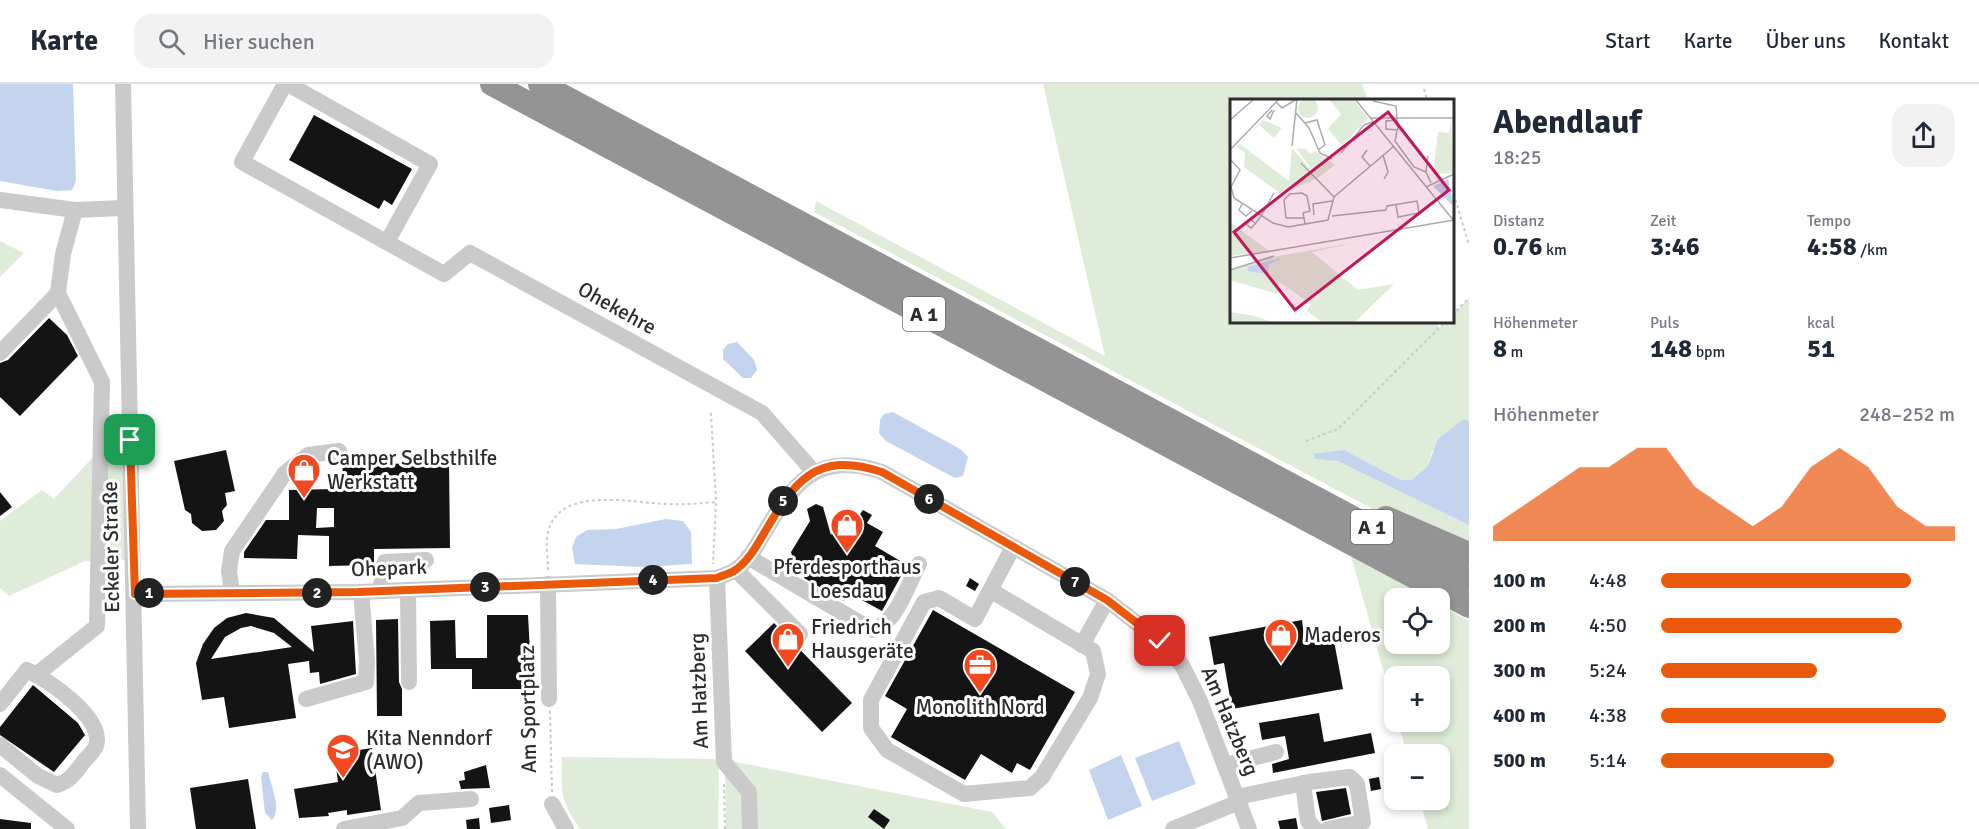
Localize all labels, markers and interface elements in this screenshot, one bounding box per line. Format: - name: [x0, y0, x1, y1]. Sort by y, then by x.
- search box: [134, 14, 554, 68]
- text: Karte: [30, 24, 98, 58]
- icon: search: [155, 25, 188, 58]
- text: Hier suchen: [203, 28, 315, 55]
- text: Start: [1605, 28, 1650, 54]
- text: Karte: [1683, 28, 1732, 54]
- text: Über uns: [1765, 28, 1846, 54]
- text: Kontakt: [1879, 28, 1949, 54]
- inset map: [1230, 99, 1454, 322]
- text: Abendlauf: [1493, 102, 1641, 143]
- button: share: [1892, 104, 1955, 167]
- text: 18:25: [1493, 145, 1542, 170]
- text: Distanz: [1493, 211, 1544, 231]
- text: Zeit: [1650, 211, 1676, 231]
- text: Tempo: [1807, 211, 1851, 231]
- text: 0.76: [1493, 231, 1543, 263]
- text: 3:46: [1650, 231, 1700, 263]
- text: 4:58: [1807, 231, 1857, 263]
- text: km: [1543, 240, 1567, 260]
- text: /km: [1857, 240, 1888, 260]
- street label: Ohekehre: [573, 276, 661, 340]
- road number: A 1: [903, 297, 945, 331]
- text: Höhenmeter: [1493, 313, 1578, 333]
- text: Puls: [1650, 313, 1679, 333]
- text: kcal: [1807, 313, 1835, 333]
- text: 8: [1493, 333, 1507, 365]
- text: 148: [1650, 333, 1692, 365]
- text: 51: [1807, 333, 1835, 365]
- text: m: [1507, 342, 1523, 362]
- text: bpm: [1692, 342, 1725, 362]
- text: Höhenmeter: [1493, 402, 1599, 427]
- text: 248–252 m: [1859, 402, 1955, 427]
- pin: [104, 414, 155, 465]
- icon: arrive: [113, 423, 146, 456]
- place label: Camper Selbsthilfe Werkstatt: [327, 445, 497, 495]
- shop icon: Camper Selbsthilfe Werkstatt: [286, 452, 322, 499]
- street label: Eckeler Straße: [97, 481, 125, 613]
- pin: 6: [914, 484, 944, 514]
- pin: 5: [768, 486, 798, 516]
- text: 6: [925, 489, 933, 509]
- text: 5: [779, 491, 787, 511]
- shop icon: Pferdesporthaus Loesdau: [829, 507, 865, 554]
- road number: A 1: [1351, 510, 1393, 544]
- street label: Ohepark: [351, 554, 428, 582]
- place label: Pferdesporthaus Loesdau: [773, 554, 921, 604]
- pin: 4: [638, 565, 668, 595]
- pin: 7: [1060, 567, 1090, 597]
- text: 100 m: [1493, 568, 1546, 593]
- text: 4:48: [1589, 568, 1627, 593]
- text: 4: [649, 570, 657, 590]
- pin: 3: [470, 572, 500, 602]
- text: 7: [1071, 572, 1079, 592]
- text: 3: [481, 577, 489, 597]
- pin: 1: [134, 578, 164, 608]
- pin: 2: [302, 578, 332, 608]
- text: 1: [145, 583, 153, 603]
- text: 2: [313, 583, 321, 603]
- map controls: [1384, 588, 1450, 810]
- button: locate: [1384, 588, 1450, 654]
- text: 200 m: [1493, 613, 1546, 638]
- text: 4:50: [1589, 613, 1627, 638]
- place label: Friedrich Hausgeräte: [811, 614, 914, 664]
- pin: [1134, 615, 1185, 666]
- shop icon: Maderos: [1263, 617, 1299, 664]
- shop icon: Friedrich Hausgeräte: [770, 621, 806, 668]
- place label: Maderos: [1304, 622, 1381, 648]
- icon: check: [1143, 624, 1176, 657]
- street label: Am Hatzberg: [684, 633, 714, 749]
- street label: Am Sportplatz: [514, 645, 542, 773]
- office icon: Monolith Nord: [962, 647, 998, 694]
- text: 300 m: [1493, 658, 1546, 683]
- text: 5:24: [1589, 658, 1627, 683]
- street label: Am Hatzberg: [1195, 663, 1265, 779]
- button: +: [1384, 666, 1450, 732]
- place label: Monolith Nord: [915, 694, 1045, 720]
- text: 400 m: [1493, 703, 1546, 728]
- text: 4:38: [1589, 703, 1627, 728]
- place label: Kita Nenndorf (AWO): [366, 725, 493, 775]
- school or university icon: Kita Nenndorf (AWO): [325, 732, 361, 779]
- button: −: [1384, 744, 1450, 810]
- text: 500 m: [1493, 748, 1546, 773]
- text: 5:14: [1589, 748, 1627, 773]

